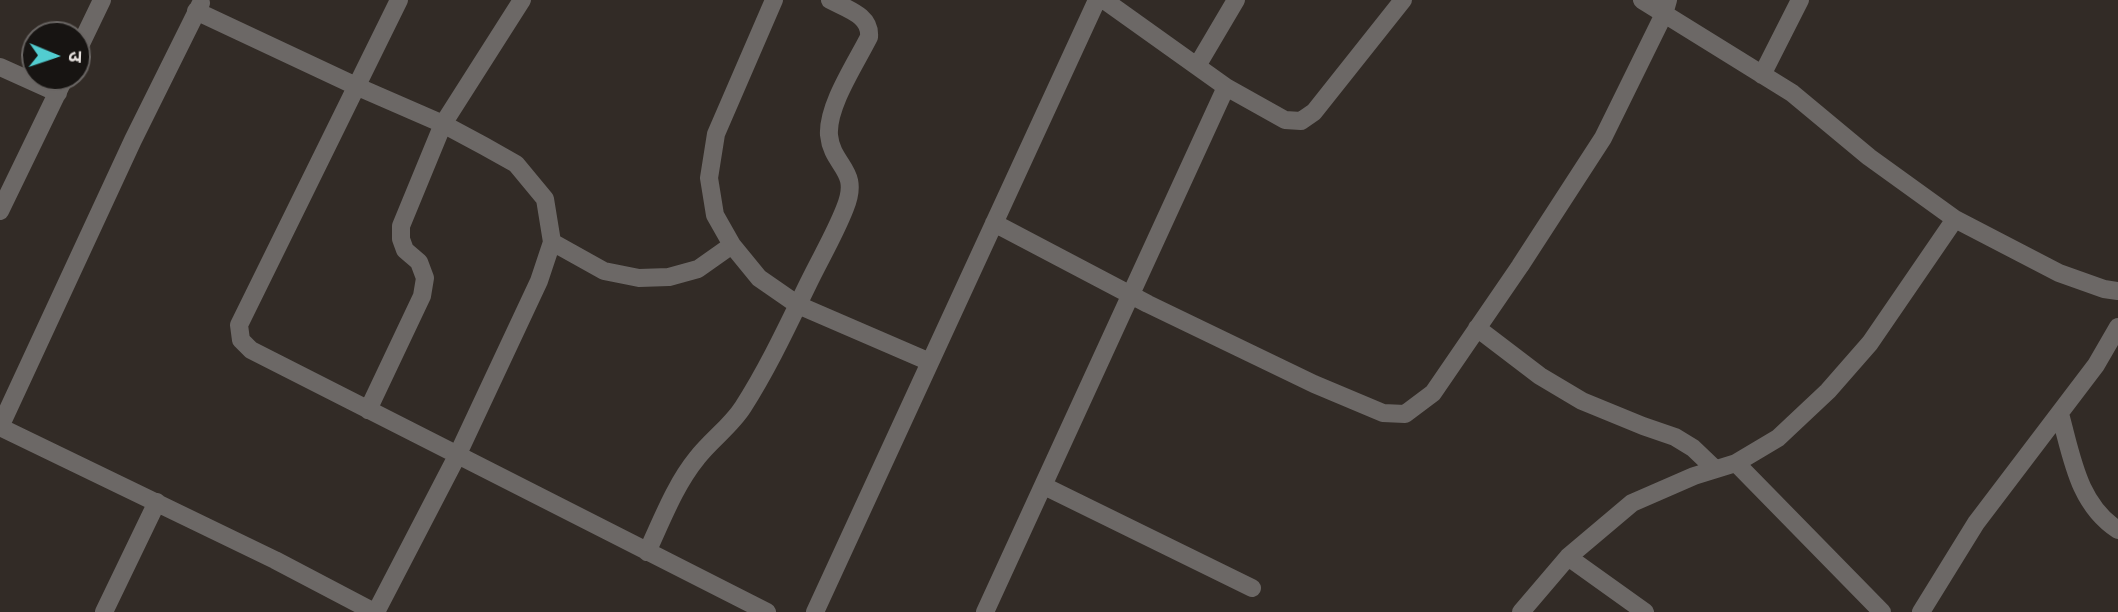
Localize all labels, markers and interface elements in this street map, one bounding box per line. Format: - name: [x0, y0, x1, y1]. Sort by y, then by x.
- north arrow: [21, 21, 91, 91]
- text: उ: [62, 51, 88, 63]

